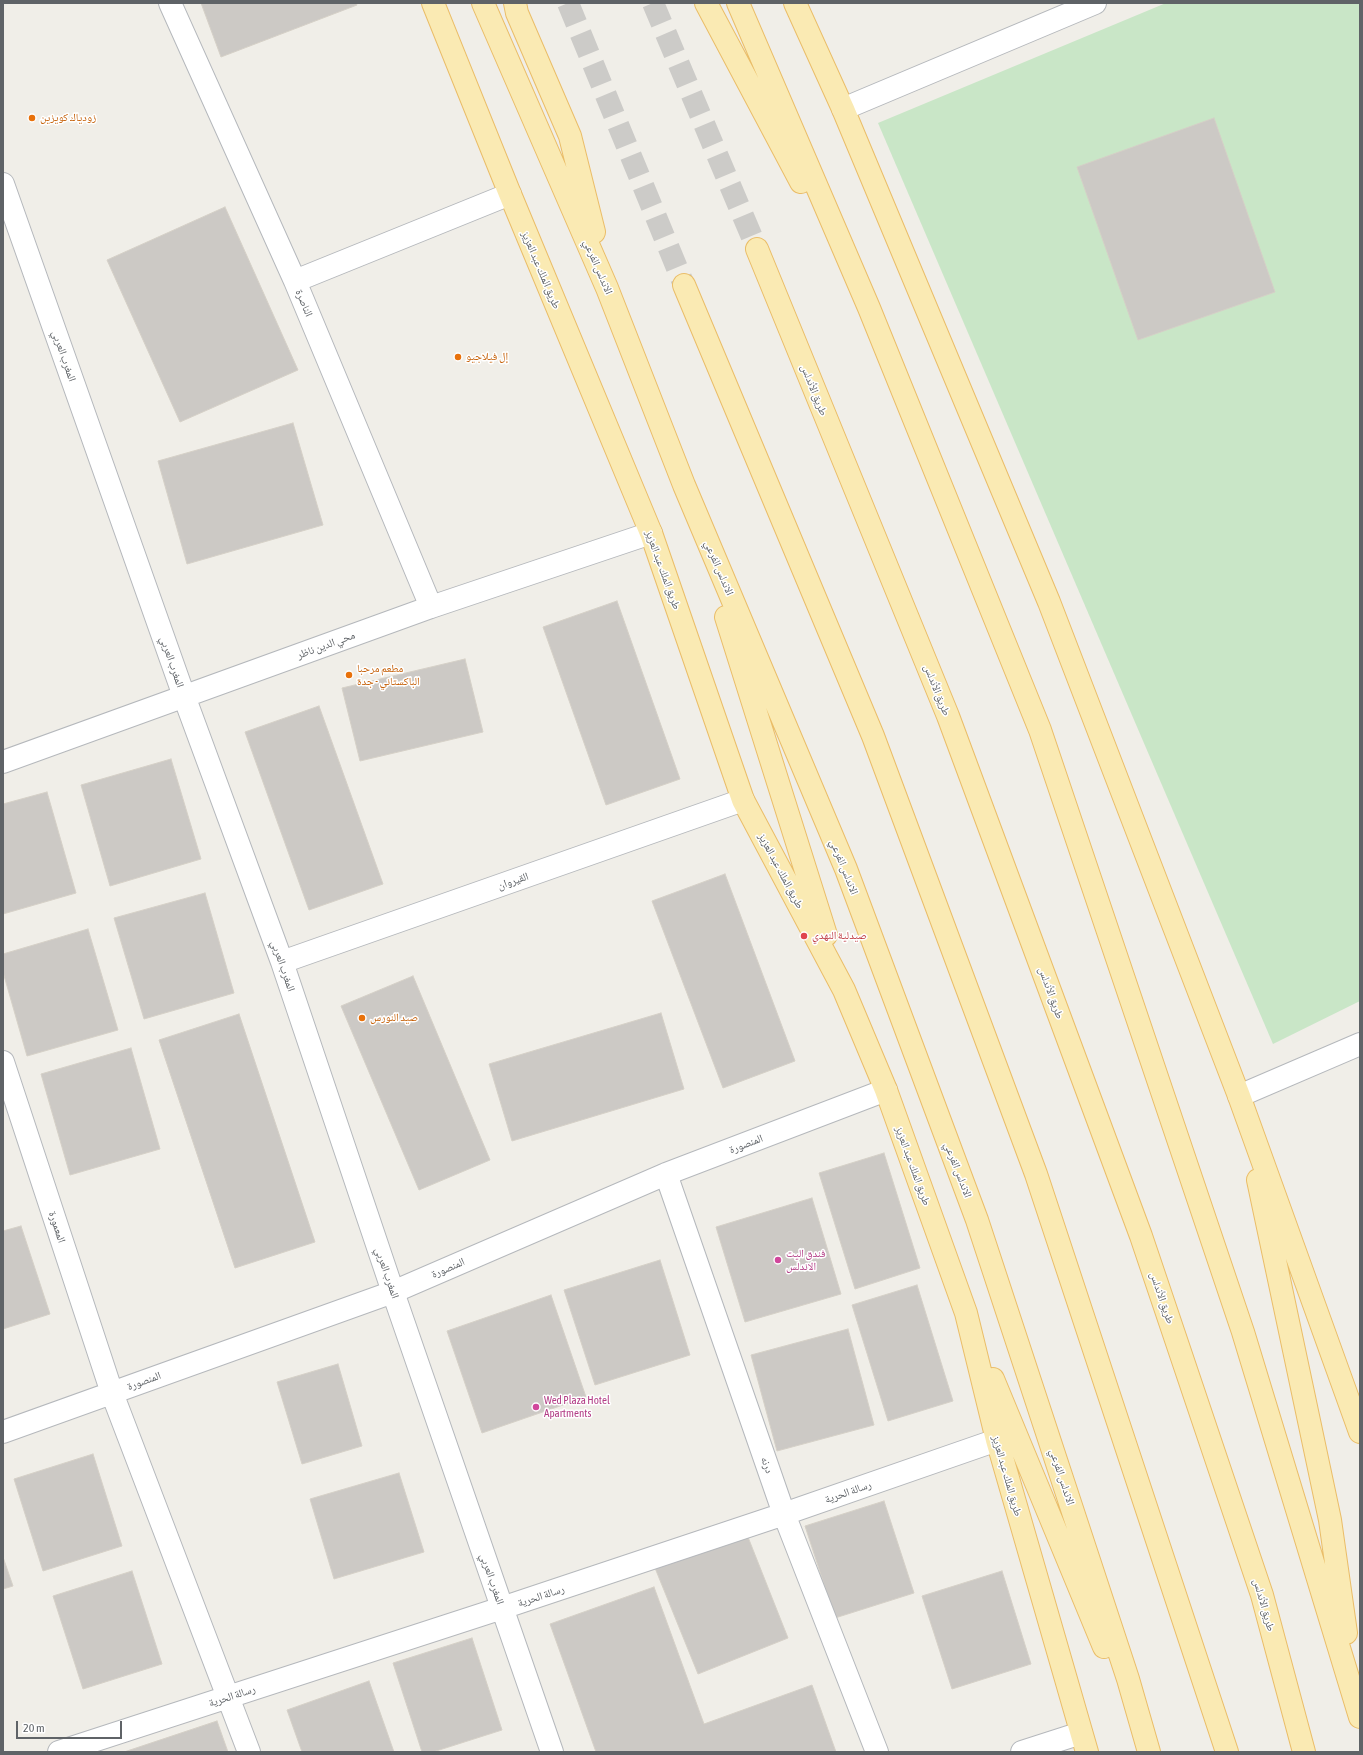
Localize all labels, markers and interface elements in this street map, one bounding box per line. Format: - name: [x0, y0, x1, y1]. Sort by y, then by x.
- place label: زودياك كويزين: [40, 111, 96, 125]
- marker: زودياك كويزين: [27, 113, 37, 123]
- street label: طريق الملك عبد العزيز: [519, 229, 563, 311]
- street label: الاندلس الفرعي: [581, 238, 615, 296]
- street label: الناصرة: [292, 287, 316, 319]
- street label: المغرب العربي: [49, 329, 79, 383]
- place label: إل فيلاجيو: [466, 350, 508, 364]
- marker: إل فيلاجيو: [453, 352, 463, 362]
- street label: طريق الأندلس: [798, 362, 830, 418]
- street label: طريق الملك عبد العزيز: [643, 529, 683, 611]
- street label: الاندلس الفرعي: [702, 539, 736, 597]
- street label: محي الدين ناظر: [295, 628, 357, 662]
- street label: المغرب العربي: [157, 635, 187, 689]
- place label: مطعم مرحبا الباكستاني - جدة: [357, 662, 420, 688]
- street label: طريق الأندلس: [921, 662, 953, 718]
- marker: مطعم مرحبا الباكستاني - جدة: [344, 670, 354, 680]
- street label: طريق الملك عبد العزيز: [756, 831, 806, 911]
- street label: الاندلس الفرعي: [827, 837, 861, 897]
- street label: القيروان: [496, 870, 530, 892]
- place label: صيدلية النهدي: [812, 929, 867, 943]
- marker: صيدلية النهدي: [799, 931, 809, 941]
- street label: المغرب العربي: [268, 939, 298, 993]
- street label: طريق الأندلس: [1036, 965, 1066, 1021]
- place label: صيد النورس: [370, 1011, 418, 1025]
- marker: صيد النورس: [357, 1013, 367, 1023]
- street label: طريق الملك عبد العزيز: [893, 1125, 933, 1207]
- street label: المنصورة: [727, 1132, 765, 1156]
- street label: الاندلس الفرعي: [941, 1140, 975, 1200]
- street label: المعمورة: [46, 1210, 68, 1244]
- street label: المغرب العربي: [372, 1246, 402, 1300]
- place label: فندق اليت الاندلس: [786, 1247, 826, 1273]
- street label: المنصورة: [429, 1255, 467, 1281]
- marker: فندق اليت الاندلس: [773, 1255, 783, 1265]
- street label: طريق الأندلس: [1147, 1270, 1177, 1326]
- street label: المنصورة: [125, 1369, 163, 1393]
- place label: Wed Plaza Hotel Apartments: [544, 1394, 610, 1420]
- marker: Wed Plaza Hotel Apartments: [531, 1402, 541, 1412]
- street label: طريق الملك عبد العزيز: [989, 1434, 1025, 1518]
- street label: الاندلس الفرعي: [1047, 1447, 1077, 1507]
- street label: درنه: [758, 1455, 776, 1475]
- street label: رسالة الحرية: [823, 1478, 873, 1506]
- street label: المغرب العربي: [477, 1552, 507, 1606]
- street label: طريق الأندلس: [1250, 1577, 1278, 1633]
- street label: رسالة الحرية: [516, 1582, 566, 1610]
- street label: رسالة الحرية: [207, 1682, 257, 1710]
- scale bar: [18, 1713, 124, 1739]
- text: 20 m: [23, 1721, 45, 1735]

